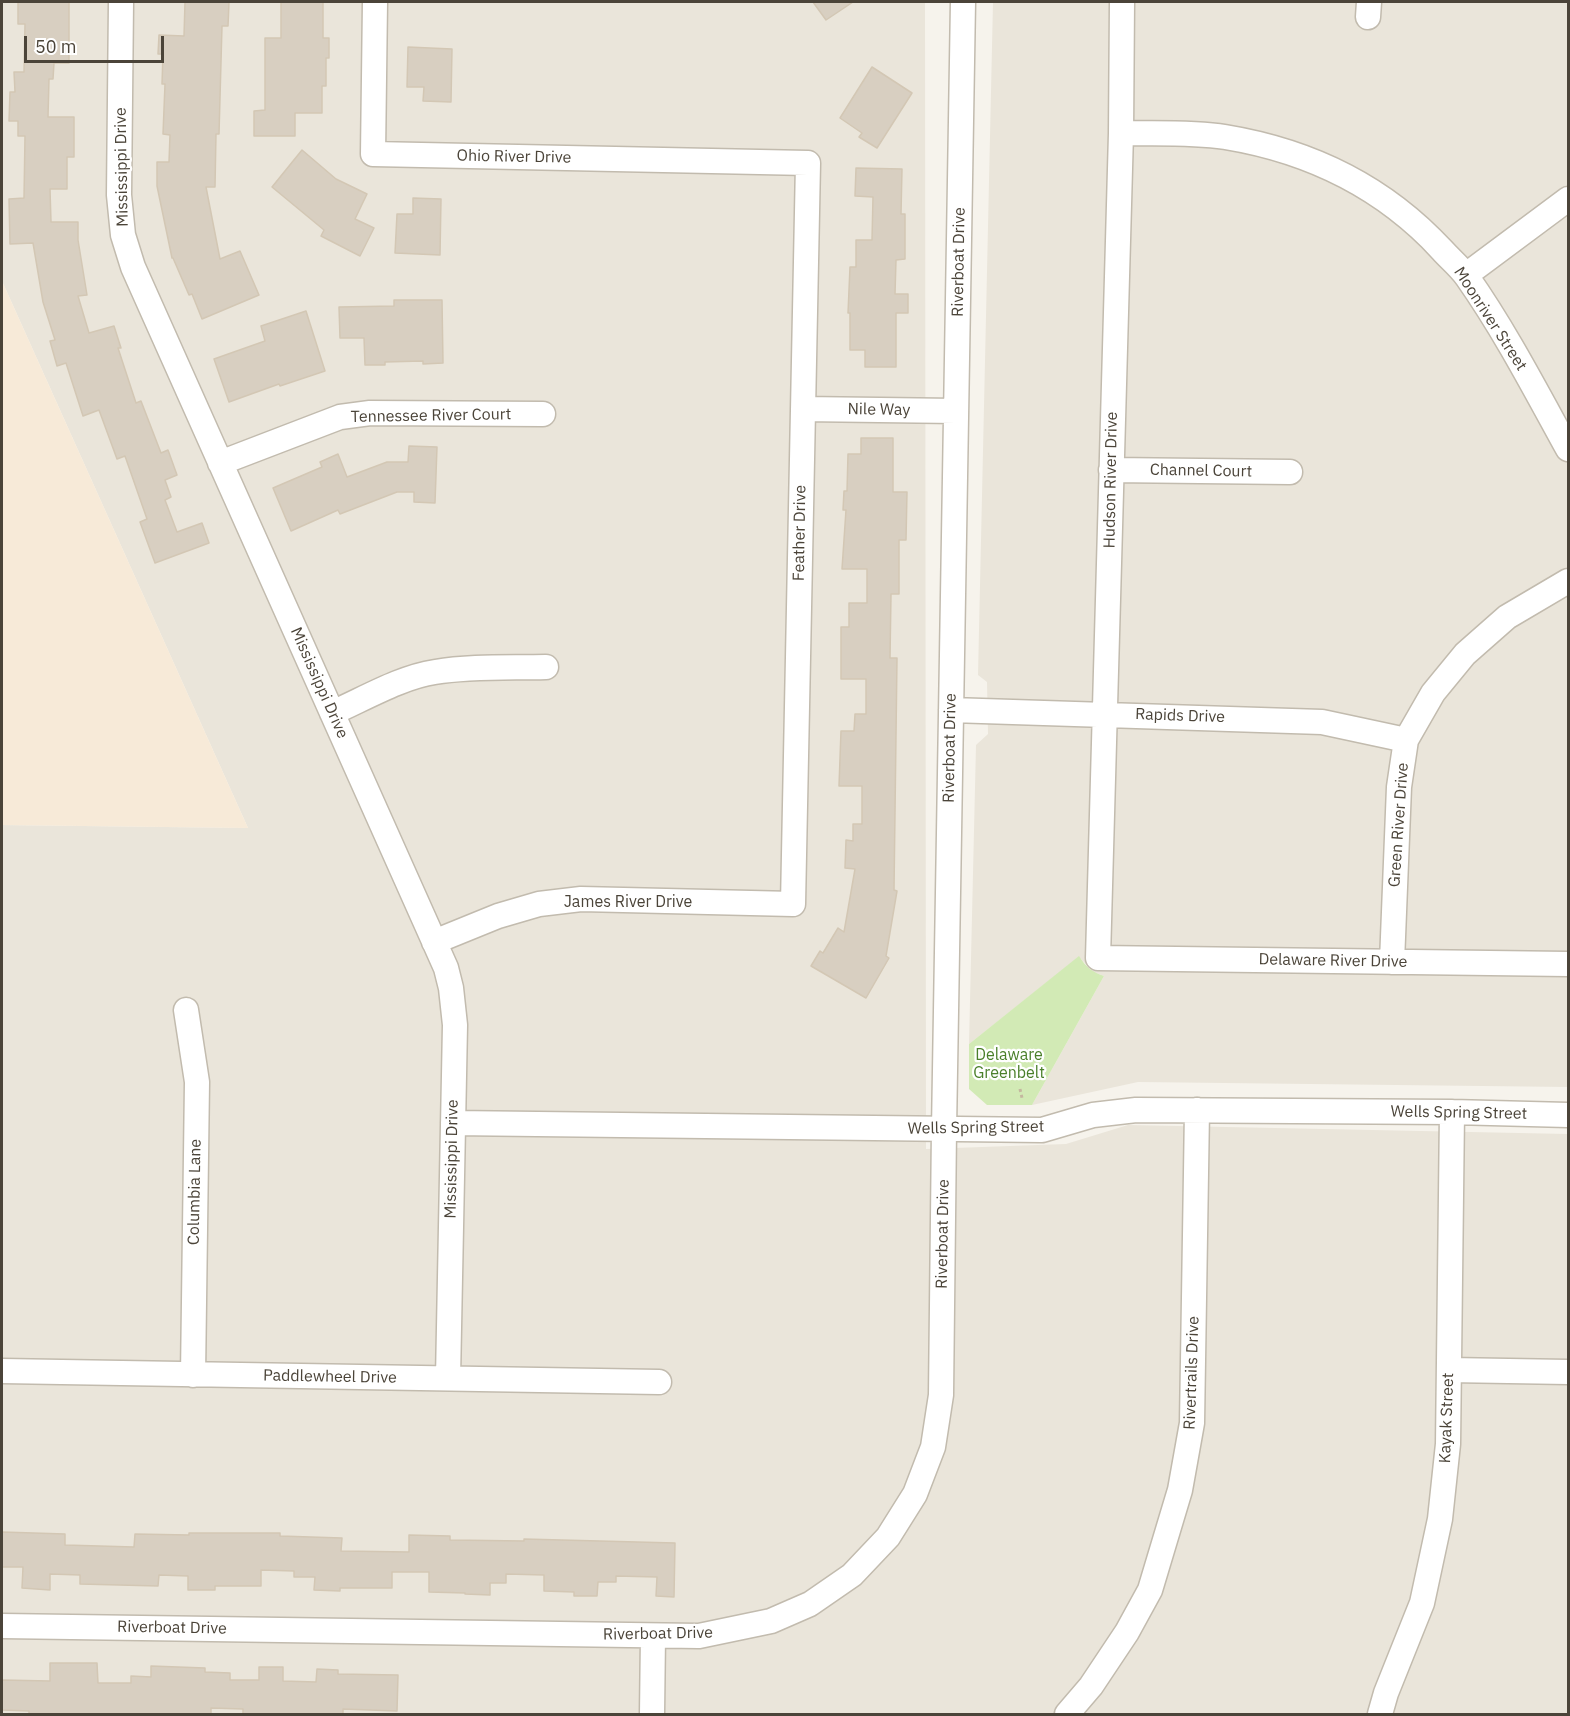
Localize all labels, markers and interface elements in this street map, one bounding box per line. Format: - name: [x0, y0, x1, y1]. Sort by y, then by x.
- scale bar: [27, 24, 166, 62]
- text: 50 m: [35, 35, 77, 58]
- street label: Mississippi Drive: [111, 107, 133, 227]
- street label: Ohio River Drive: [456, 146, 572, 168]
- street label: Riverboat Drive: [948, 207, 970, 317]
- street label: Moonriver Street: [1449, 263, 1531, 375]
- street label: Nile Way: [847, 400, 911, 420]
- street label: Tennessee River Court: [351, 405, 511, 427]
- street label: Hudson River Drive: [1100, 411, 1122, 549]
- street label: Channel Court: [1150, 461, 1252, 481]
- street label: Feather Drive: [790, 485, 810, 581]
- street label: Mississippi Drive: [286, 625, 352, 741]
- street label: Riverboat Drive: [939, 693, 961, 803]
- street label: Rapids Drive: [1135, 705, 1225, 727]
- street label: Green River Drive: [1385, 762, 1413, 888]
- street label: James River Drive: [564, 892, 692, 912]
- street label: Delaware River Drive: [1258, 950, 1408, 972]
- park label: Delaware Greenbelt: [973, 1045, 1045, 1083]
- street label: Mississippi Drive: [441, 1099, 463, 1219]
- street label: Wells Spring Street: [1391, 1102, 1527, 1124]
- street label: Wells Spring Street: [908, 1117, 1044, 1139]
- street label: Columbia Lane: [184, 1139, 206, 1245]
- street label: Riverboat Drive: [932, 1179, 954, 1289]
- street label: Rivertrails Drive: [1180, 1316, 1204, 1430]
- street label: Paddlewheel Drive: [263, 1366, 397, 1388]
- street label: Kayak Street: [1436, 1372, 1458, 1464]
- street label: Riverboat Drive: [117, 1617, 227, 1639]
- street label: Riverboat Drive: [603, 1623, 713, 1645]

